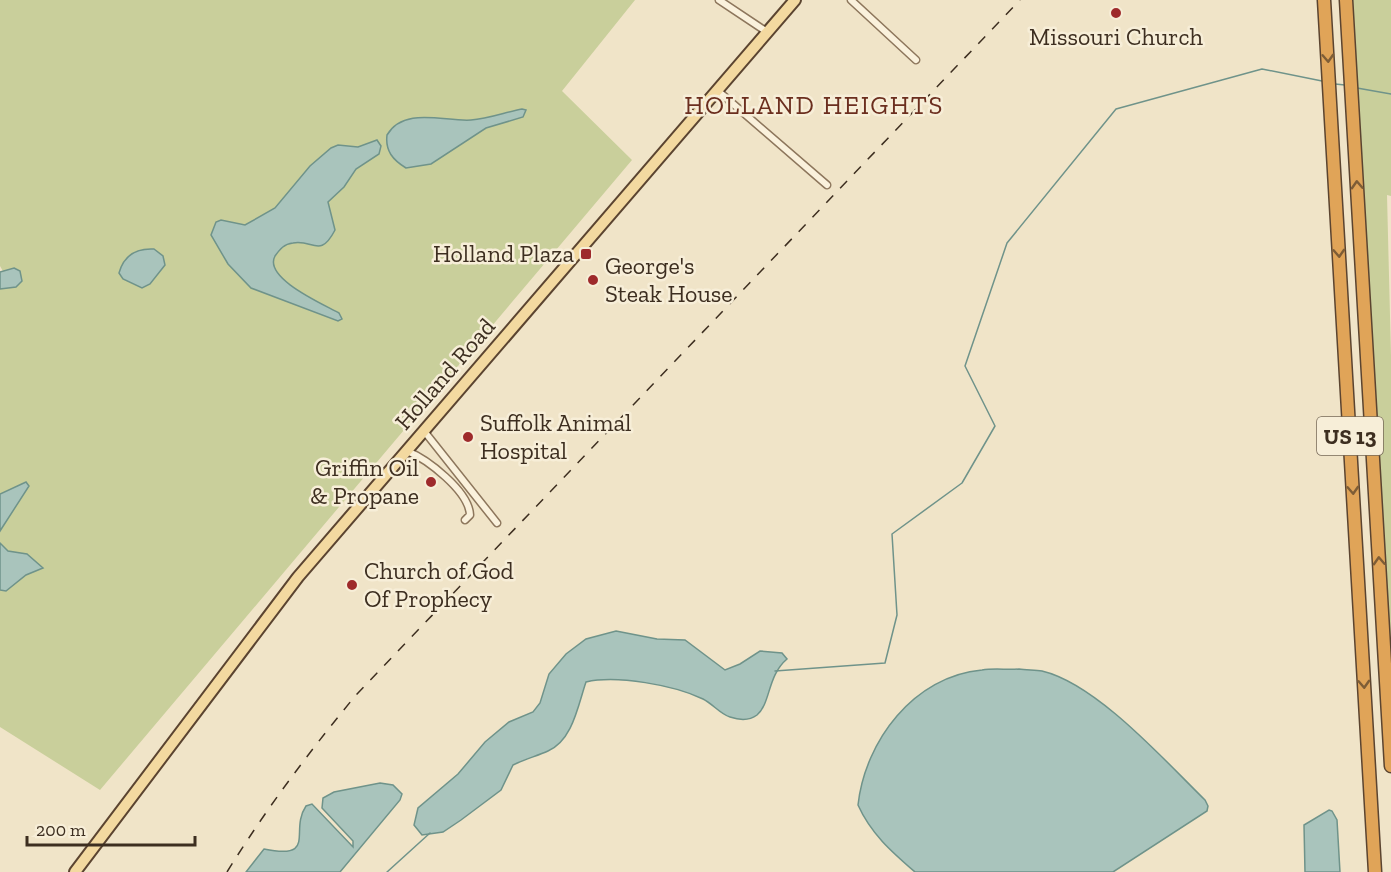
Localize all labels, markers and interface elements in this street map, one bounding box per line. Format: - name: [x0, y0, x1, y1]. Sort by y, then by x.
- marker: Missouri Church: [1109, 6, 1123, 20]
- place label: Missouri Church: [1029, 22, 1204, 51]
- one-way arrow: [1321, 54, 1334, 63]
- district label: HOLLAND HEIGHTS: [684, 89, 944, 121]
- one-way arrow: [1351, 180, 1364, 189]
- place label: Holland Plaza: [433, 239, 574, 268]
- marker: Holland Plaza: [579, 247, 593, 261]
- one-way arrow: [1332, 249, 1345, 258]
- place label: George's Steak House: [605, 251, 733, 308]
- marker: George's Steak House: [586, 273, 600, 287]
- street label: Holland Road: [388, 312, 501, 435]
- place label: Suffolk Animal Hospital: [480, 408, 631, 465]
- road number: US 13: [1317, 417, 1383, 455]
- marker: Suffolk Animal Hospital: [461, 430, 475, 444]
- place label: Griffin Oil & Propane: [310, 453, 419, 510]
- marker: Griffin Oil & Propane: [424, 475, 438, 489]
- one-way arrow: [1346, 485, 1359, 494]
- place label: Church of God Of Prophecy: [364, 556, 514, 613]
- one-way arrow: [1373, 556, 1386, 565]
- marker: Church of God Of Prophecy: [345, 578, 359, 592]
- one-way arrow: [1357, 680, 1370, 689]
- scale bar: [27, 809, 195, 847]
- text: 200 m: [36, 819, 86, 841]

